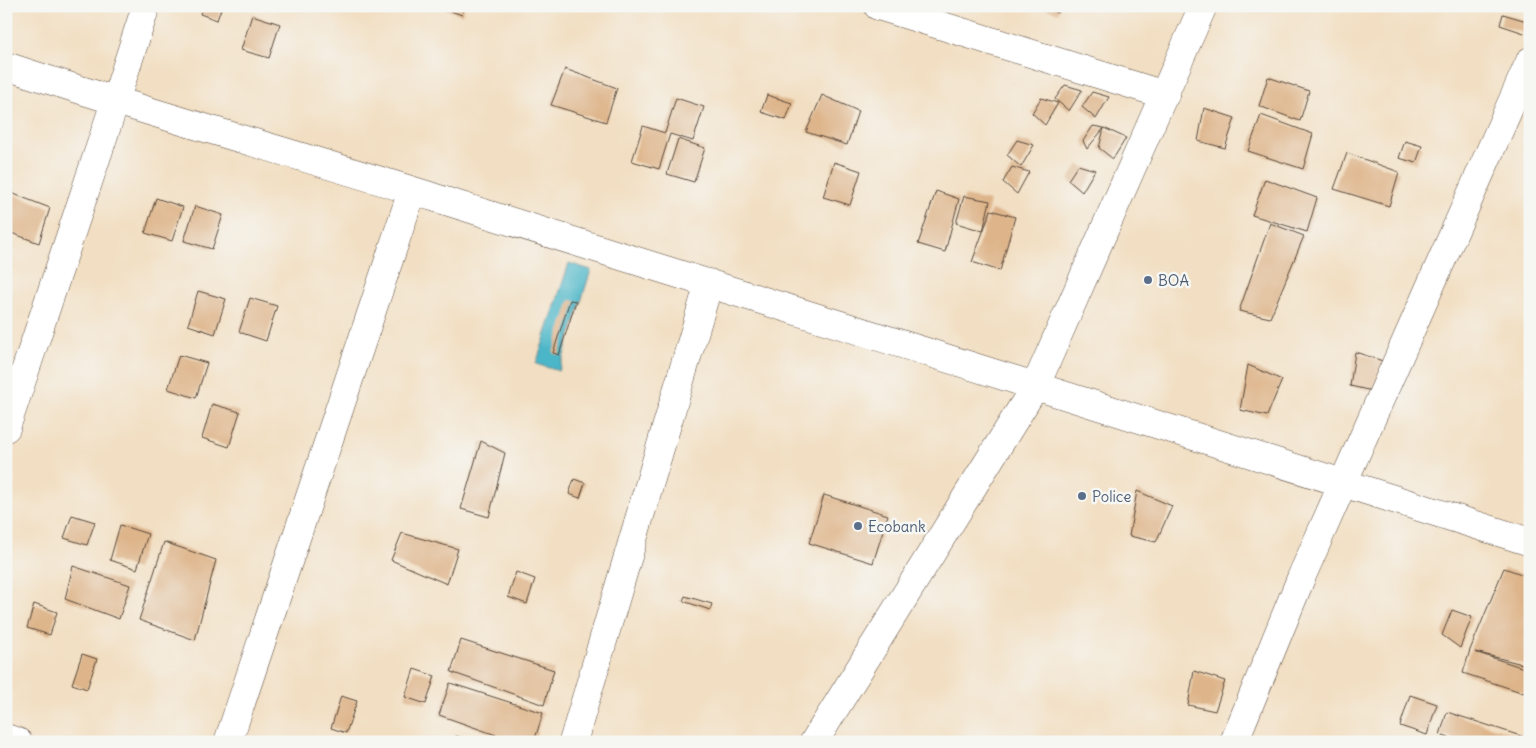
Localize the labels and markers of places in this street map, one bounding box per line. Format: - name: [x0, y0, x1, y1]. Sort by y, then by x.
- place label: BOA: [1158, 271, 1189, 290]
- marker: BOA: [1142, 274, 1154, 286]
- place label: Police: [1092, 487, 1131, 506]
- marker: Police: [1076, 490, 1088, 502]
- place label: Ecobank: [868, 517, 926, 536]
- marker: Ecobank: [852, 520, 864, 532]

